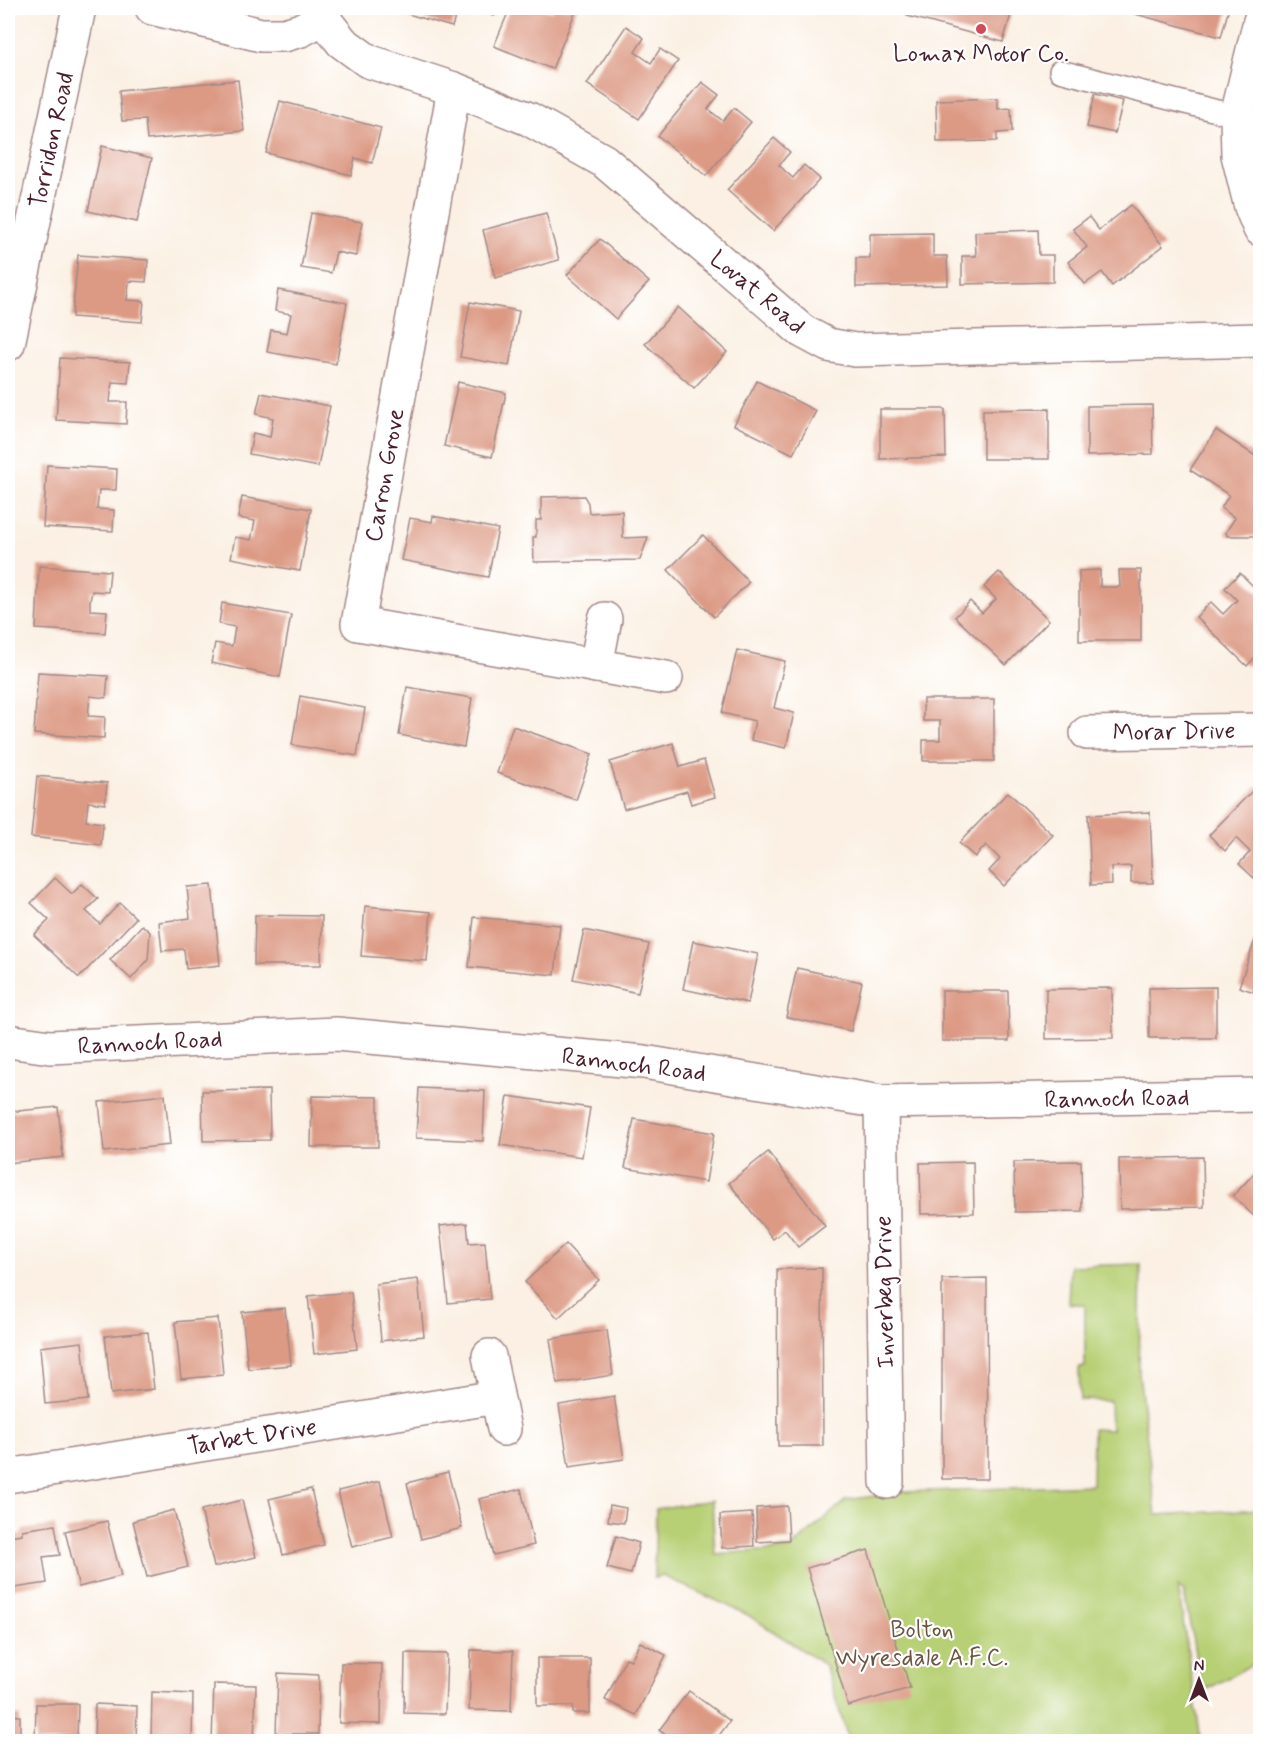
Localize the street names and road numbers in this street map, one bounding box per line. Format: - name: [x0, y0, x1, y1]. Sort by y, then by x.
- street label: Torridon Road: [23, 69, 82, 211]
- street label: Lovat Road: [703, 244, 811, 342]
- street label: Carron Grove: [358, 406, 413, 544]
- street label: Morar Drive: [1112, 716, 1236, 749]
- street label: Rannoch Road: [77, 1024, 223, 1063]
- street label: Rannoch Road: [560, 1041, 708, 1090]
- street label: Rannoch Road: [1044, 1083, 1190, 1116]
- street label: Inverbeg Drive: [869, 1215, 902, 1369]
- street label: Tarbet Drive: [185, 1412, 319, 1463]

